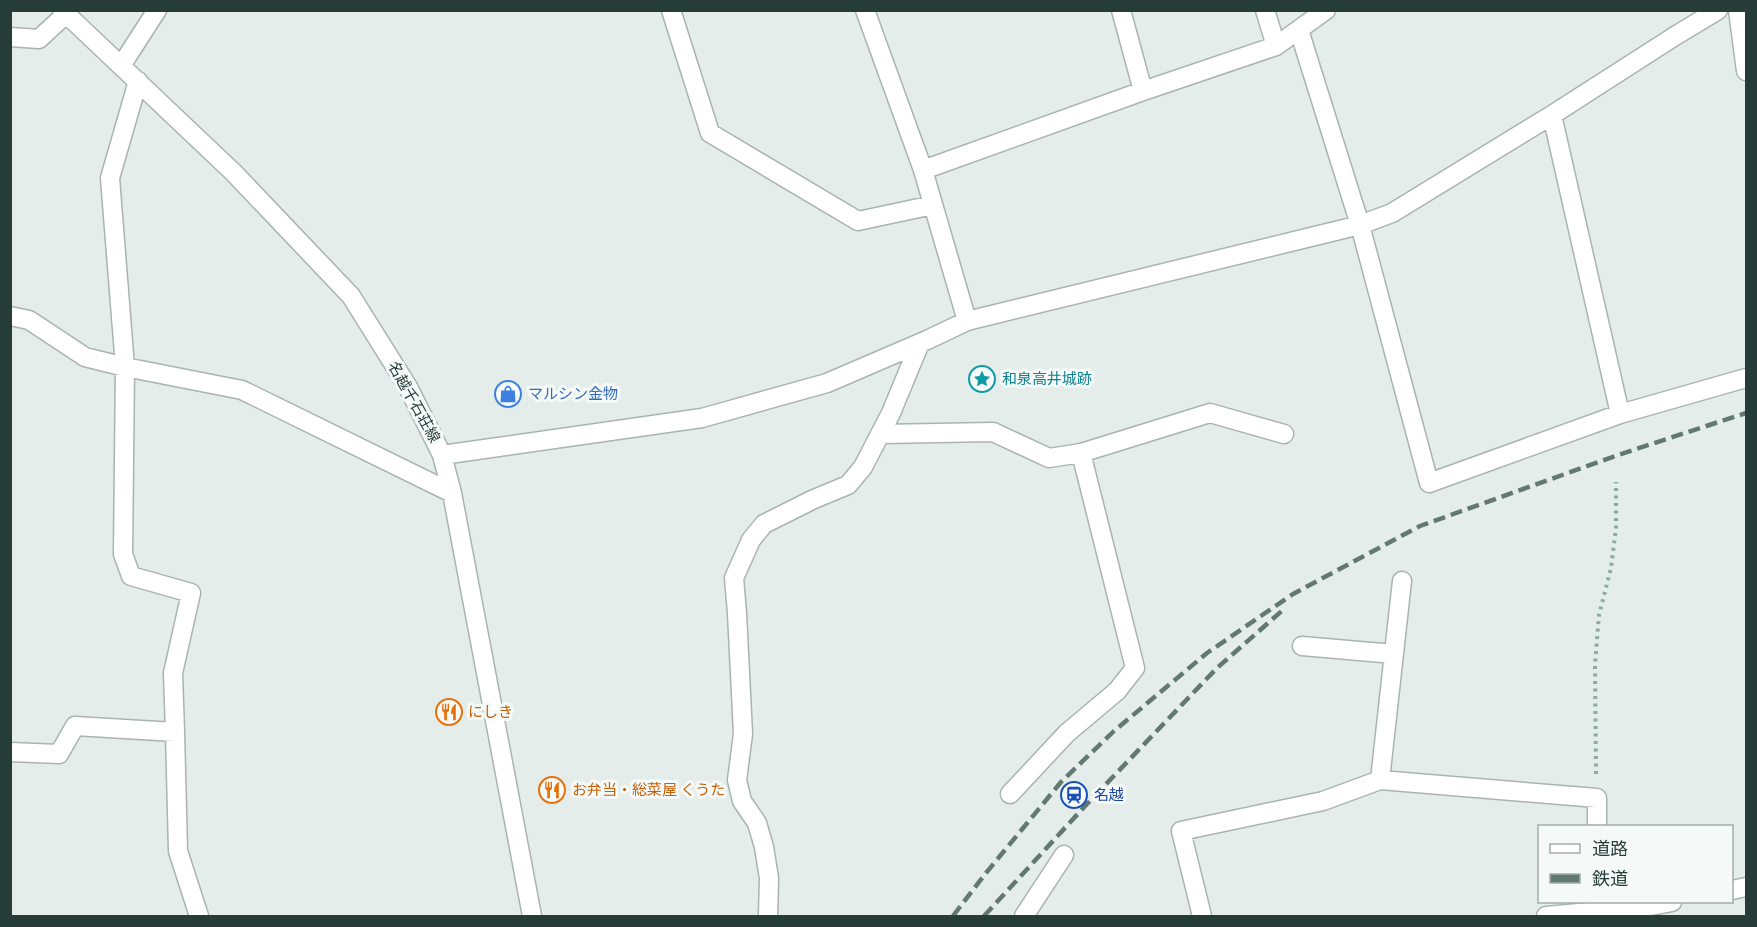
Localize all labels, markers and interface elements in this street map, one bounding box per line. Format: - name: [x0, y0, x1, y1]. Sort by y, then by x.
- street label: 名越千石荘線: [384, 358, 444, 446]
- place icon: 和泉高井城跡: [967, 364, 997, 394]
- place label: 和泉高井城跡: [1002, 370, 1092, 388]
- shop icon: マルシン金物: [493, 379, 523, 409]
- place label: マルシン金物: [528, 385, 618, 403]
- restaurant icon: にしき: [434, 697, 464, 727]
- place label: にしき: [468, 703, 513, 721]
- restaurant icon: お弁当・総菜屋 くうた: [537, 775, 567, 805]
- station icon: 名越: [1059, 780, 1089, 810]
- place label: お弁当・総菜屋 くうた: [572, 781, 725, 799]
- place label: 名越: [1094, 786, 1124, 804]
- legend: [1538, 825, 1733, 903]
- text: 道路: [1592, 838, 1628, 859]
- text: 鉄道: [1592, 868, 1628, 889]

